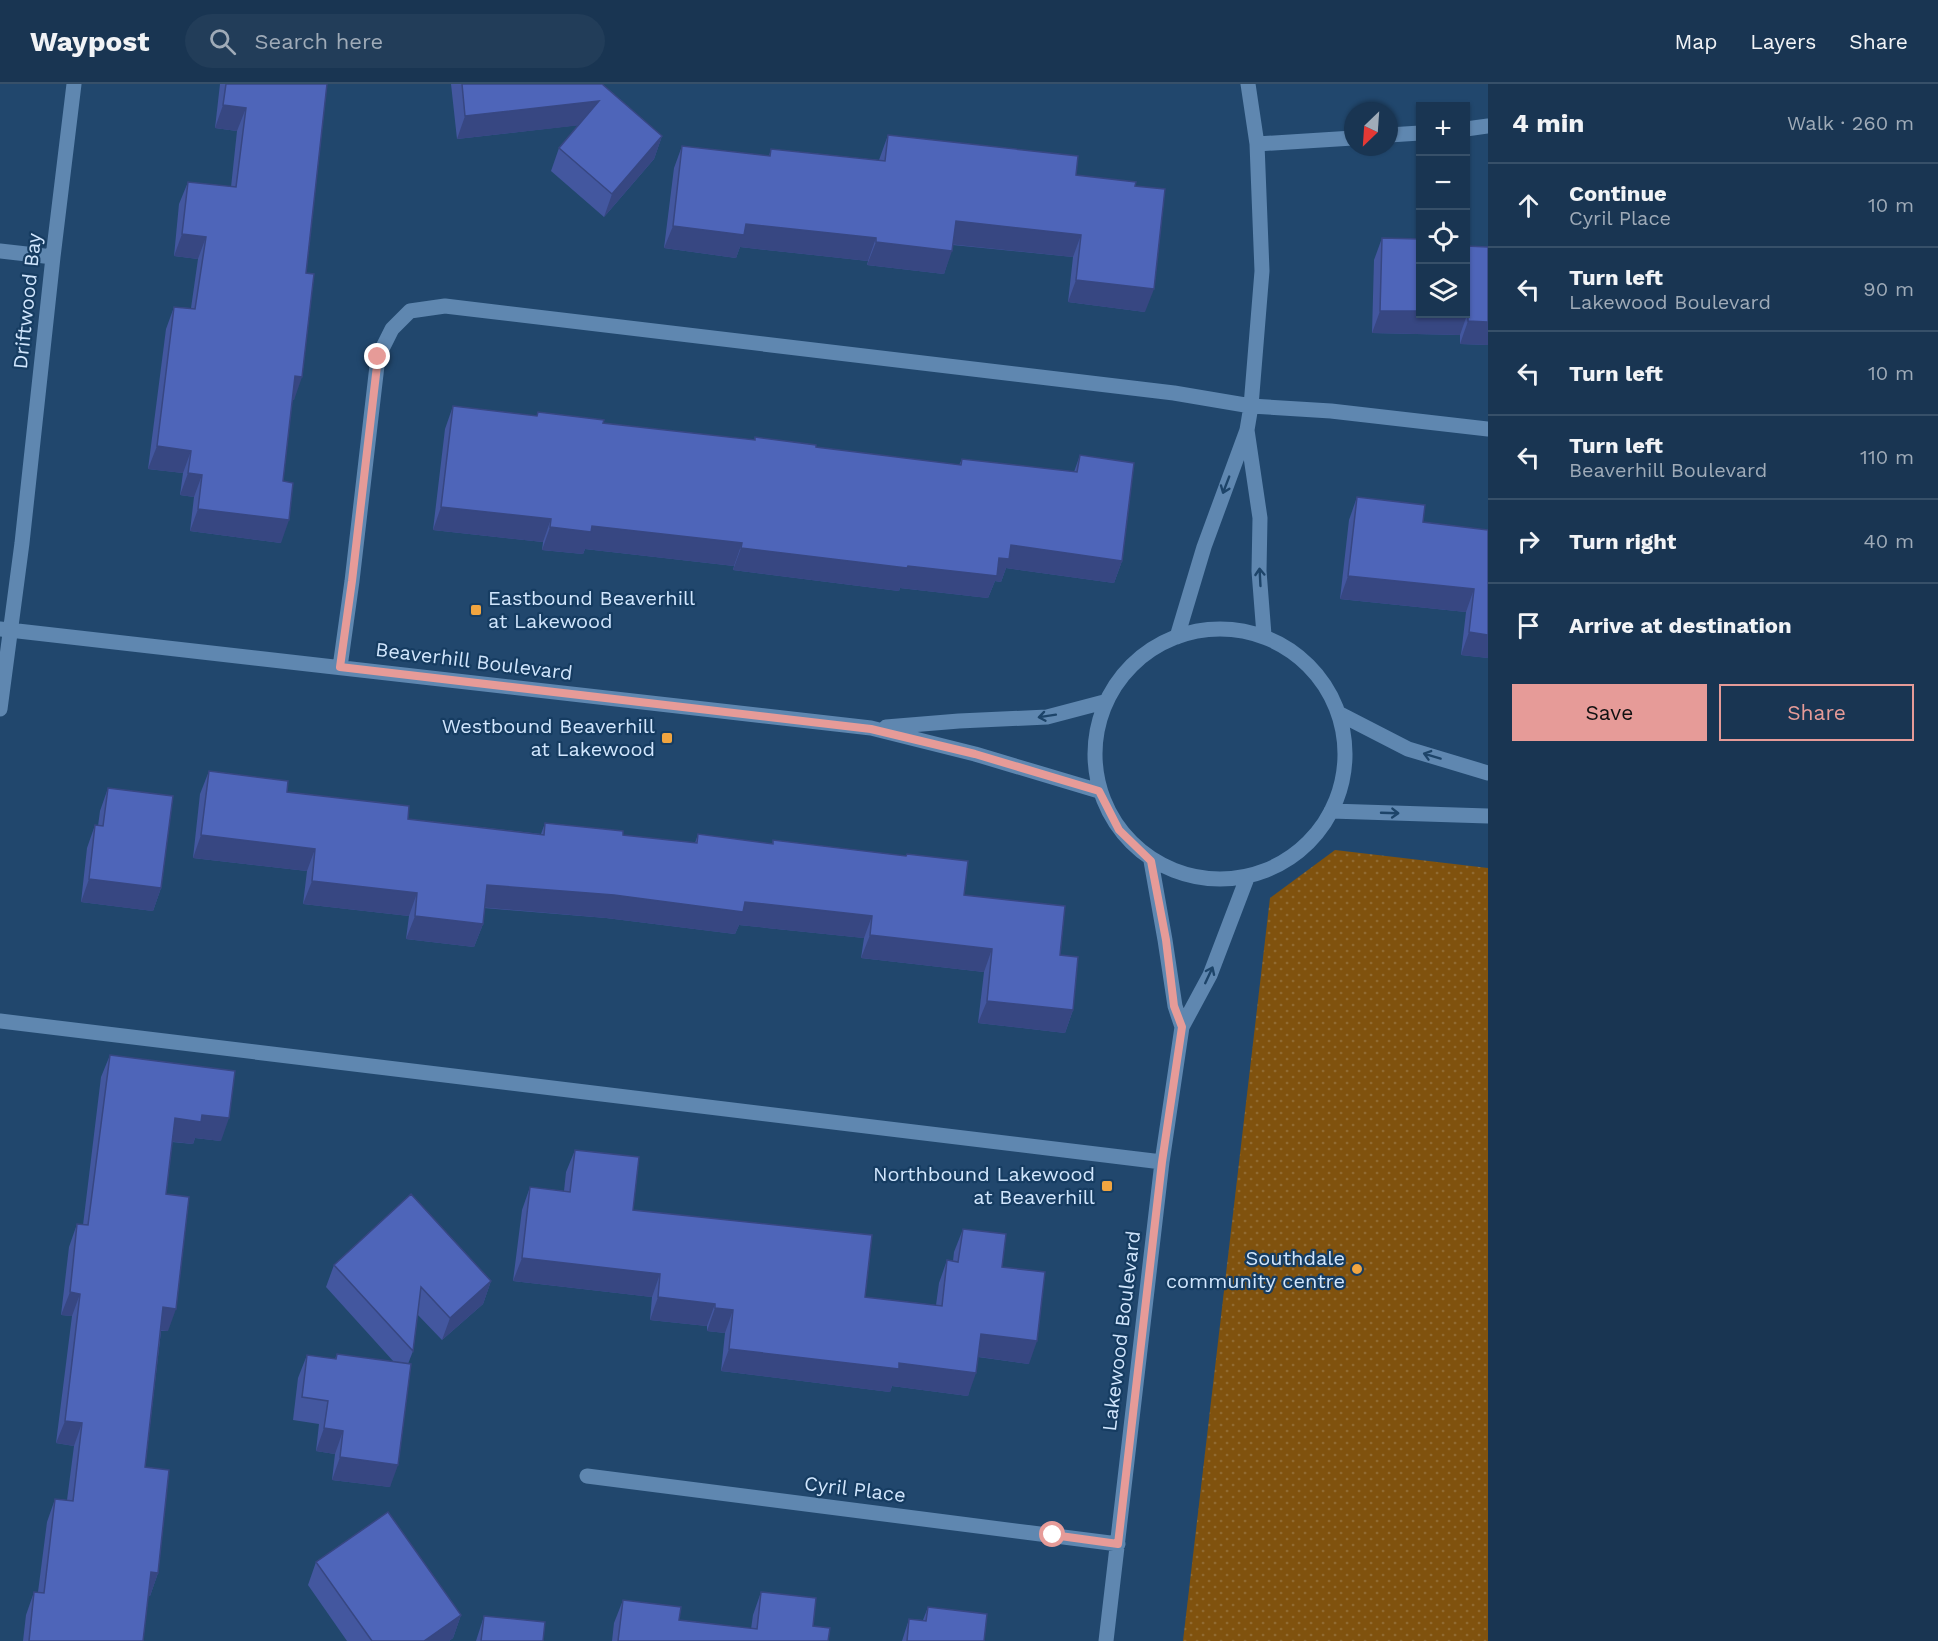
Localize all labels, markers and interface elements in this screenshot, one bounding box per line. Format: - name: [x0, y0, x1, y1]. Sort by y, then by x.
- search box: [185, 14, 605, 68]
- text: Waypost: [30, 25, 149, 58]
- icon: search: [206, 25, 239, 58]
- text: Search here: [254, 29, 383, 54]
- text: Map: [1674, 29, 1717, 54]
- text: Layers: [1750, 29, 1816, 54]
- text: Share: [1849, 29, 1908, 54]
- north arrow: [1344, 102, 1398, 156]
- map controls: [1416, 102, 1470, 318]
- button: +: [1416, 102, 1470, 156]
- text: 4 min: [1512, 108, 1584, 138]
- text: Walk · 260 m: [1787, 111, 1914, 135]
- button: −: [1416, 156, 1470, 210]
- text: Continue: [1569, 181, 1667, 206]
- icon: ahead: [1512, 189, 1545, 222]
- text: 10 m: [1868, 193, 1914, 217]
- text: Cyril Place: [1569, 206, 1671, 230]
- button: locate: [1416, 210, 1470, 264]
- street label: Driftwood Bay: [8, 231, 46, 370]
- button: layers: [1416, 264, 1470, 318]
- text: Turn left: [1569, 265, 1663, 290]
- icon: left: [1512, 273, 1545, 306]
- text: 90 m: [1863, 277, 1914, 301]
- text: Lakewood Boulevard: [1569, 290, 1771, 314]
- route end: [364, 343, 390, 369]
- icon: left: [1512, 357, 1545, 390]
- text: Turn left: [1569, 361, 1663, 386]
- text: 10 m: [1868, 361, 1914, 385]
- text: Turn left: [1569, 433, 1663, 458]
- icon: left: [1512, 441, 1545, 474]
- text: 110 m: [1860, 445, 1914, 469]
- text: Beaverhill Boulevard: [1569, 458, 1767, 482]
- one-way arrow: [1220, 475, 1231, 494]
- icon: right: [1512, 525, 1545, 558]
- text: Turn right: [1569, 529, 1676, 554]
- text: 40 m: [1863, 529, 1914, 553]
- one-way arrow: [1254, 567, 1265, 587]
- place label: Eastbound Beaverhill at Lakewood: [488, 586, 695, 633]
- marker: Eastbound Beaverhill at Lakewood: [469, 603, 483, 617]
- icon: arrive: [1512, 609, 1545, 642]
- text: Arrive at destination: [1569, 613, 1792, 638]
- street label: Beaverhill Boulevard: [374, 637, 574, 685]
- button: Save: [1512, 684, 1707, 741]
- button: Share: [1719, 684, 1914, 741]
- one-way arrow: [1038, 710, 1058, 721]
- place label: Westbound Beaverhill at Lakewood: [442, 714, 655, 761]
- marker: Westbound Beaverhill at Lakewood: [660, 731, 674, 745]
- one-way arrow: [1423, 750, 1442, 761]
- one-way arrow: [1379, 807, 1399, 818]
- one-way arrow: [1204, 966, 1216, 984]
- place label: Northbound Lakewood at Beaverhill: [873, 1162, 1095, 1209]
- marker: Northbound Lakewood at Beaverhill: [1100, 1179, 1114, 1193]
- street label: Lakewood Boulevard: [1097, 1229, 1145, 1433]
- place label: Southdale community centre: [1166, 1246, 1345, 1293]
- marker: Southdale community centre: [1350, 1262, 1364, 1276]
- street label: Cyril Place: [803, 1471, 907, 1507]
- route start: [1039, 1521, 1065, 1547]

